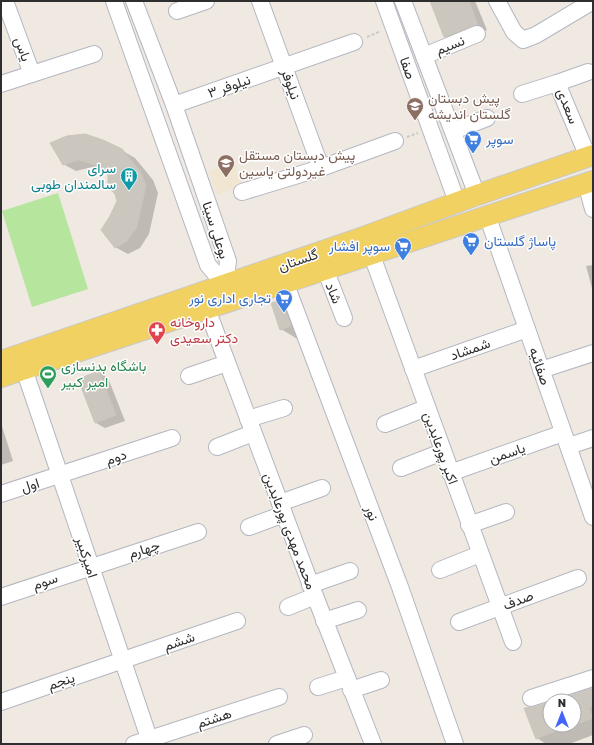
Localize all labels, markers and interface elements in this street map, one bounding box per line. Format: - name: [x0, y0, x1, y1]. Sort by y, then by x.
- street label: نسیم: [433, 31, 467, 59]
- street label: یاس: [10, 34, 36, 64]
- street label: صفا: [397, 54, 420, 82]
- street label: نیلوفر: [277, 65, 305, 102]
- street label: نیلوفر ۳: [205, 70, 253, 102]
- street label: سعدی: [553, 86, 583, 126]
- place label: پیش دبستان گلستان اندیشه: [428, 89, 511, 123]
- school or university icon: پیش دبستان گلستان اندیشه: [405, 96, 425, 121]
- supermarket icon: سوپر: [463, 129, 483, 154]
- place label: سوپر: [485, 130, 514, 149]
- place label: پیش دبستان مستقل غیردولتی یاسین: [239, 146, 356, 180]
- school or university icon: پیش دبستان مستقل غیردولتی یاسین: [216, 153, 236, 178]
- place label: سرای سالمندان طوبی: [31, 159, 116, 193]
- building icon: سرای سالمندان طوبی: [119, 166, 139, 191]
- street label: بوعلی سینا: [198, 199, 234, 261]
- supermarket icon: پاساژ گلستان: [461, 231, 481, 256]
- place label: پاساژ گلستان: [484, 232, 556, 251]
- supermarket icon: سوپر افشار: [393, 236, 413, 261]
- place label: سوپر افشار: [328, 237, 390, 256]
- street label: گلستان: [276, 245, 320, 275]
- street label: شاد: [323, 280, 346, 306]
- supermarket icon: تجاری اداری نور: [274, 288, 294, 313]
- place label: تجاری اداری نور: [188, 289, 271, 307]
- place label: داروخانه دکتر سعیدی: [170, 313, 238, 347]
- pharmacy icon: داروخانه دکتر سعیدی: [147, 320, 167, 345]
- street label: شمشاد: [448, 334, 492, 363]
- street label: صفائیه: [526, 345, 555, 387]
- place label: باشگاه بدنسازی امیر کبیر: [60, 357, 146, 391]
- sports icon: باشگاه بدنسازی امیر کبیر: [38, 364, 58, 389]
- street label: اکبر پورعابدین: [419, 409, 462, 487]
- street label: یاسمن: [486, 438, 528, 468]
- street label: دوم: [103, 445, 129, 469]
- street label: محمد مهدی پورعابدین: [258, 470, 321, 592]
- street label: اول: [18, 474, 42, 497]
- street label: نور: [361, 502, 383, 523]
- street label: امیرکبیر: [72, 533, 102, 580]
- street label: چهارم: [126, 536, 162, 563]
- street label: سوم: [30, 568, 60, 594]
- street label: صدف: [500, 586, 536, 613]
- street label: ششم: [161, 627, 197, 655]
- street label: پنجم: [45, 668, 77, 695]
- north arrow: [542, 693, 582, 733]
- text: N: [558, 696, 566, 709]
- street label: هشتم: [194, 704, 234, 732]

